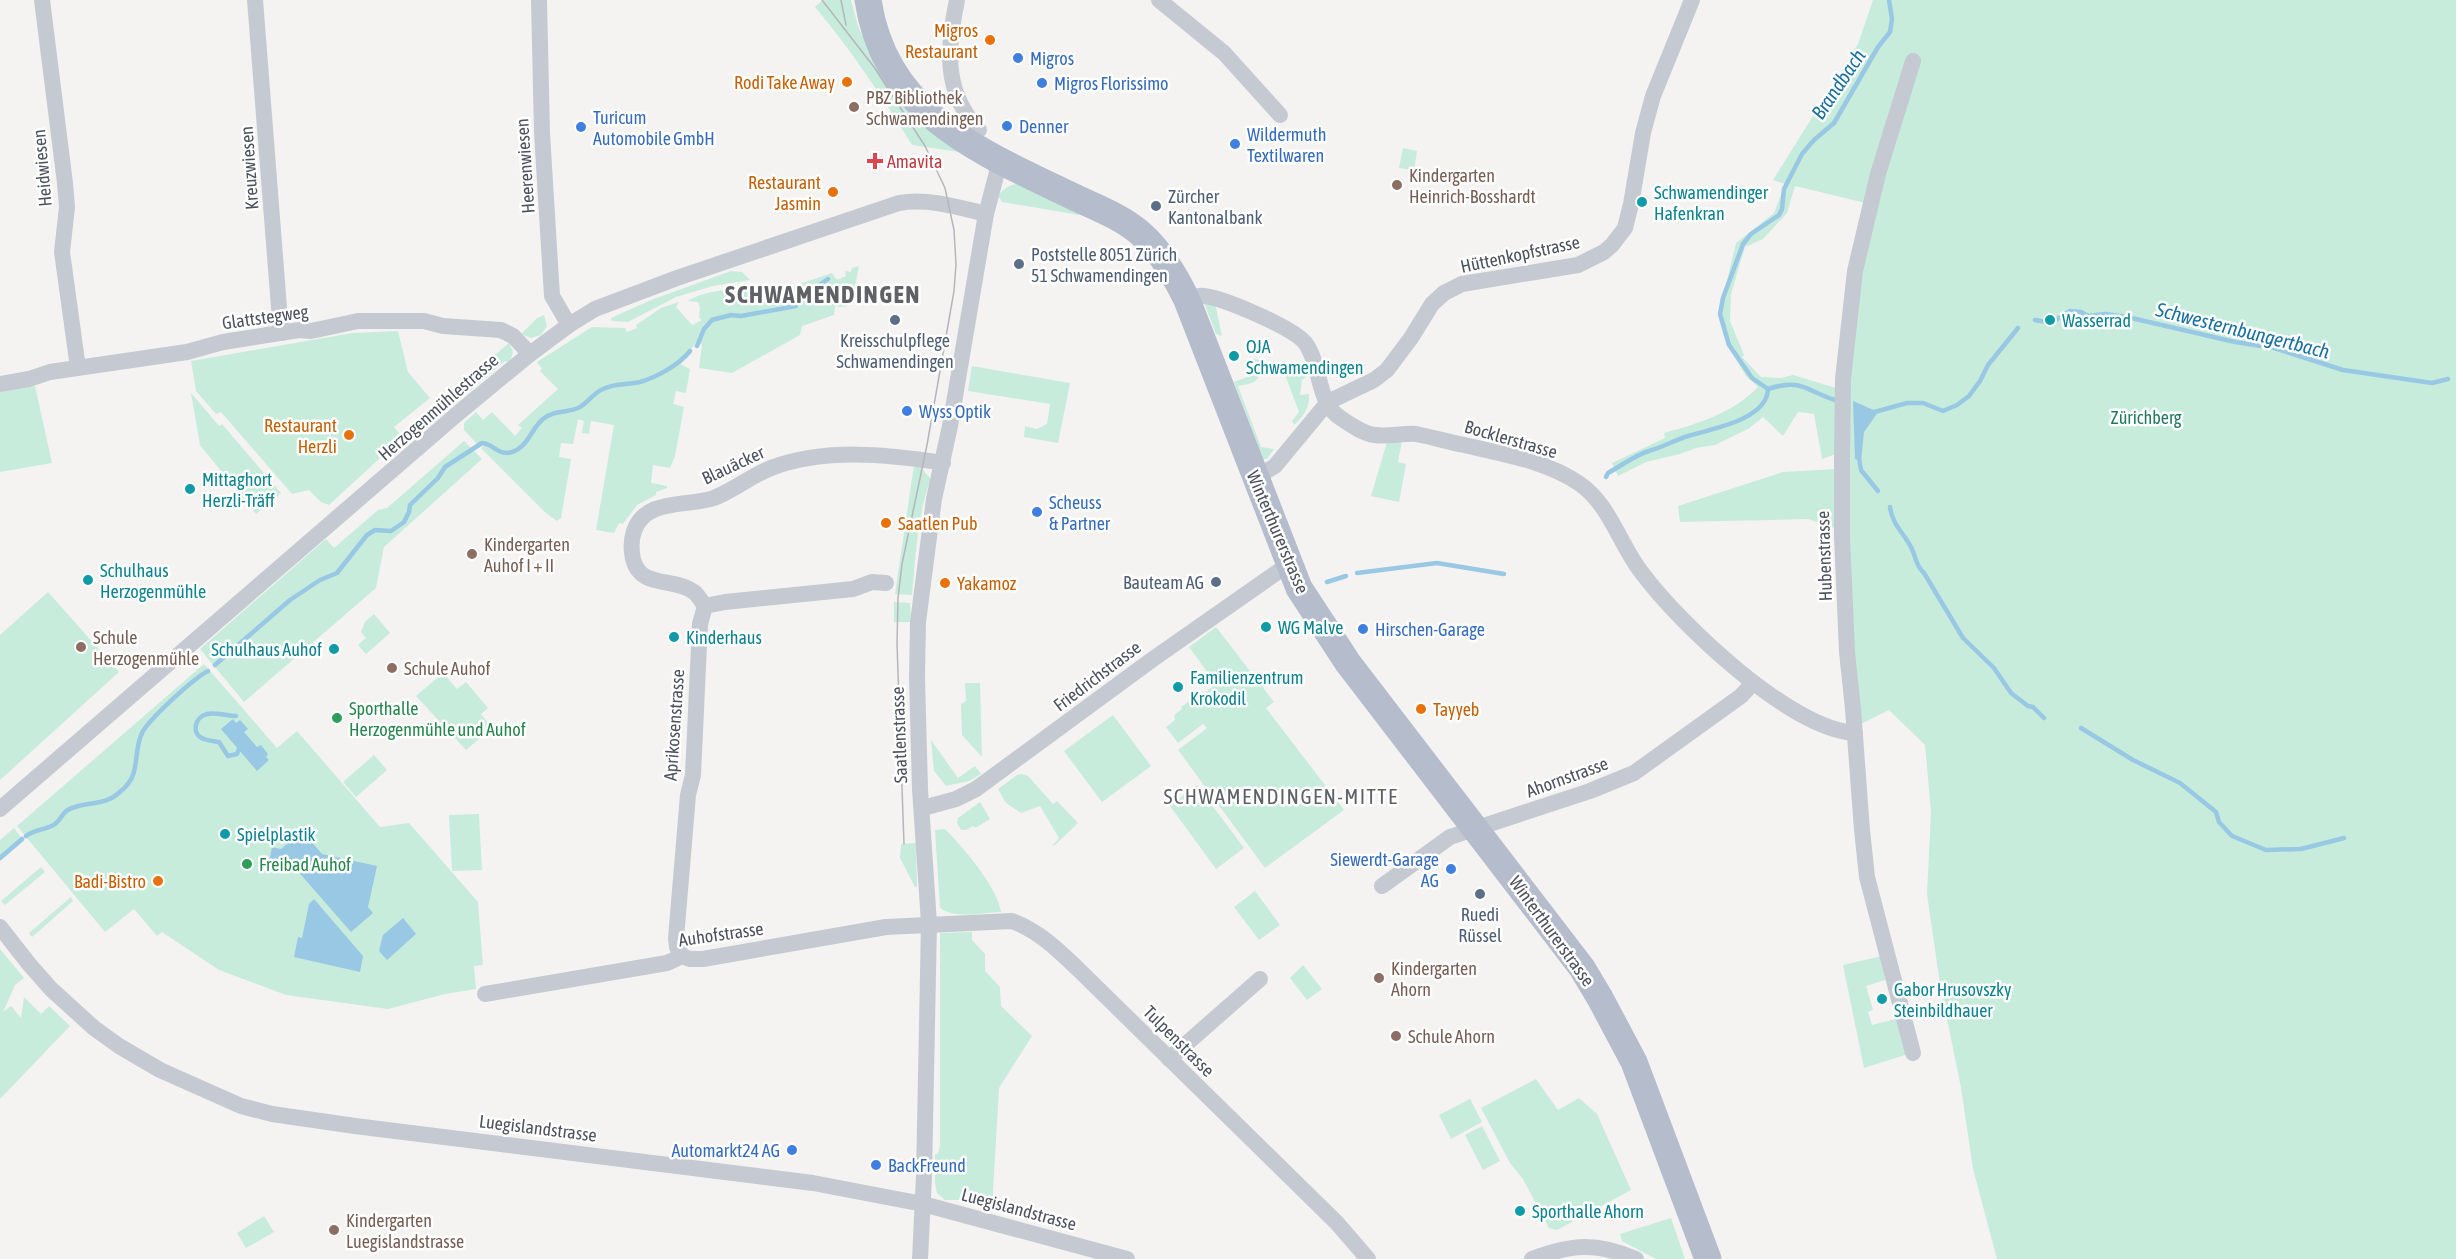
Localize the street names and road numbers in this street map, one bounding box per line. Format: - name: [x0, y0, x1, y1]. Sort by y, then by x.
- street label: Heerenwiesen: [511, 118, 539, 214]
- street label: Kreuzwiesen: [236, 125, 262, 211]
- street label: Heidwiesen: [28, 128, 56, 208]
- street label: Hüttenkopfstrasse: [1458, 231, 1582, 277]
- street label: Glattstegweg: [221, 301, 310, 333]
- street label: Herzogenmühlestrasse: [374, 349, 502, 465]
- street label: Bocklerstrasse: [1462, 416, 1560, 462]
- street label: Blauäcker: [698, 441, 768, 489]
- street label: Winterthurerstrasse: [1243, 467, 1313, 597]
- street label: Hubenstrasse: [1812, 510, 1836, 602]
- street label: Friedrichstrasse: [1049, 636, 1145, 716]
- street label: Aprikosenstrasse: [660, 668, 688, 782]
- street label: Saatlenstrasse: [887, 686, 911, 784]
- street label: Ahornstrasse: [1523, 752, 1611, 802]
- street label: Winterthurerstrasse: [1505, 872, 1599, 990]
- street label: Auhofstrasse: [677, 918, 765, 950]
- street label: Tulpenstrasse: [1139, 1001, 1219, 1081]
- street label: Luegislandstrasse: [478, 1110, 598, 1146]
- street label: Luegislandstrasse: [959, 1184, 1079, 1234]

